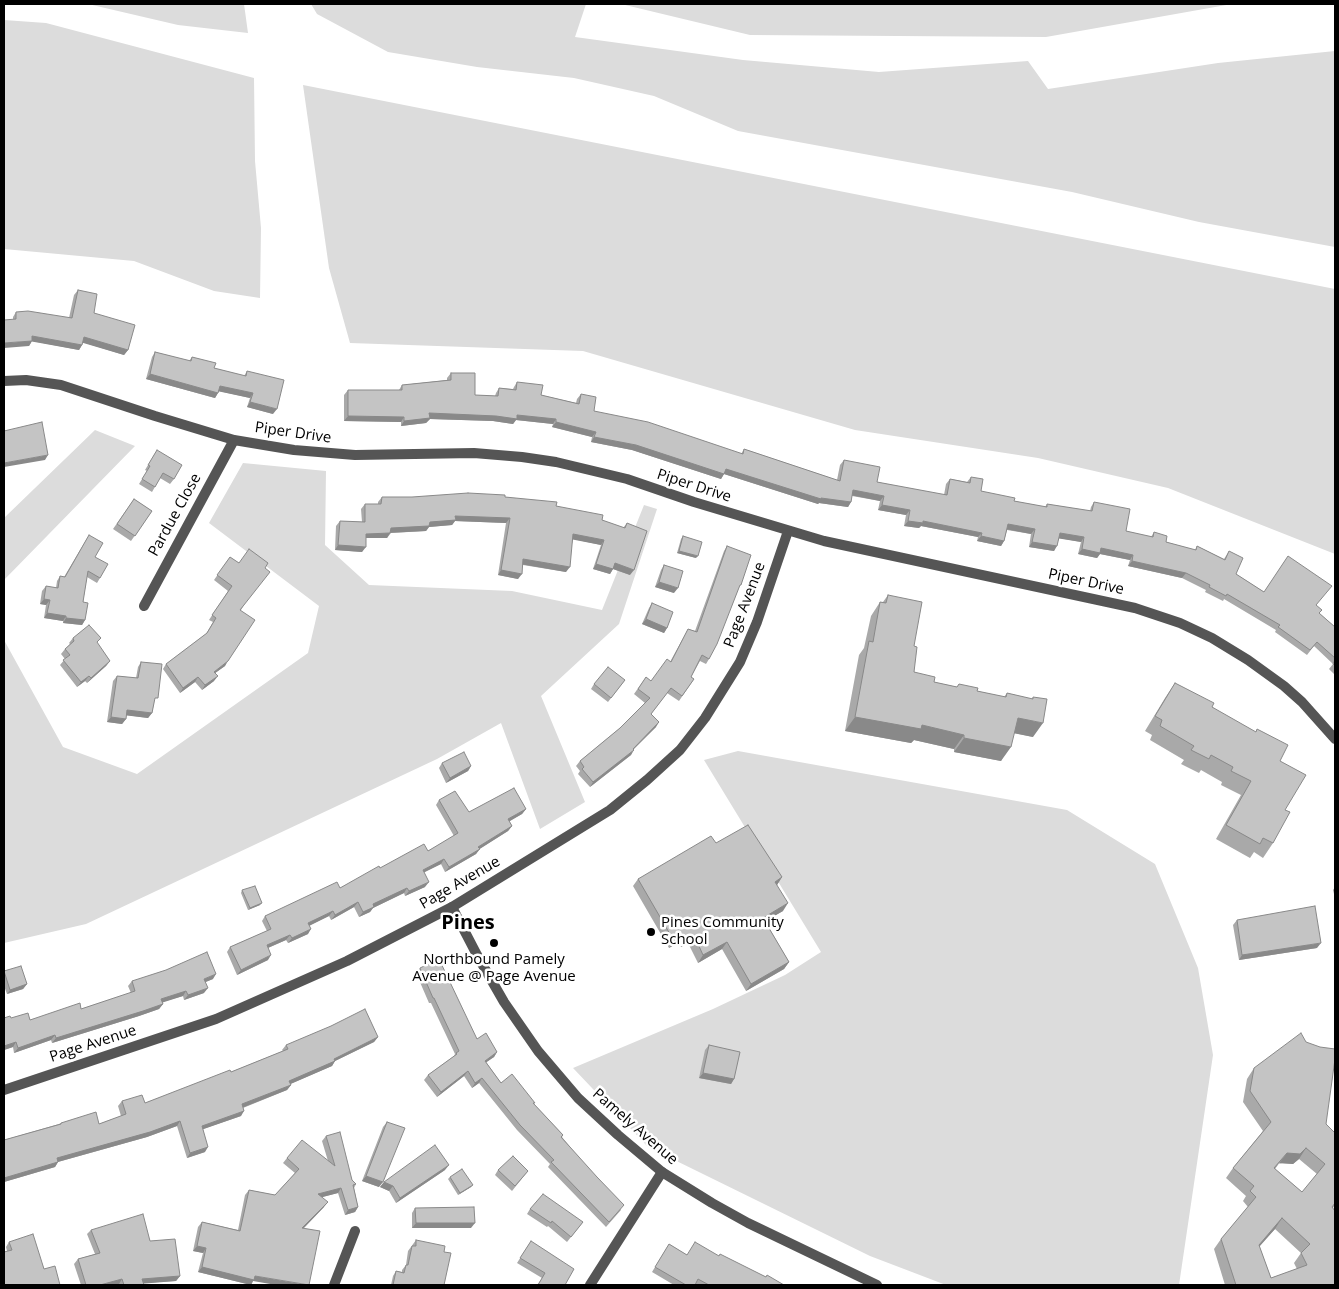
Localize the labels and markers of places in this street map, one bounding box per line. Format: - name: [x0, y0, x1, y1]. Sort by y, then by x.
- place label: Pines Community School: [661, 914, 784, 949]
- marker: Pines Community School: [645, 926, 657, 938]
- marker: Northbound Pamely Avenue @ Page Avenue: [488, 937, 500, 949]
- place label: Northbound Pamely Avenue @ Page Avenue: [412, 951, 576, 986]

